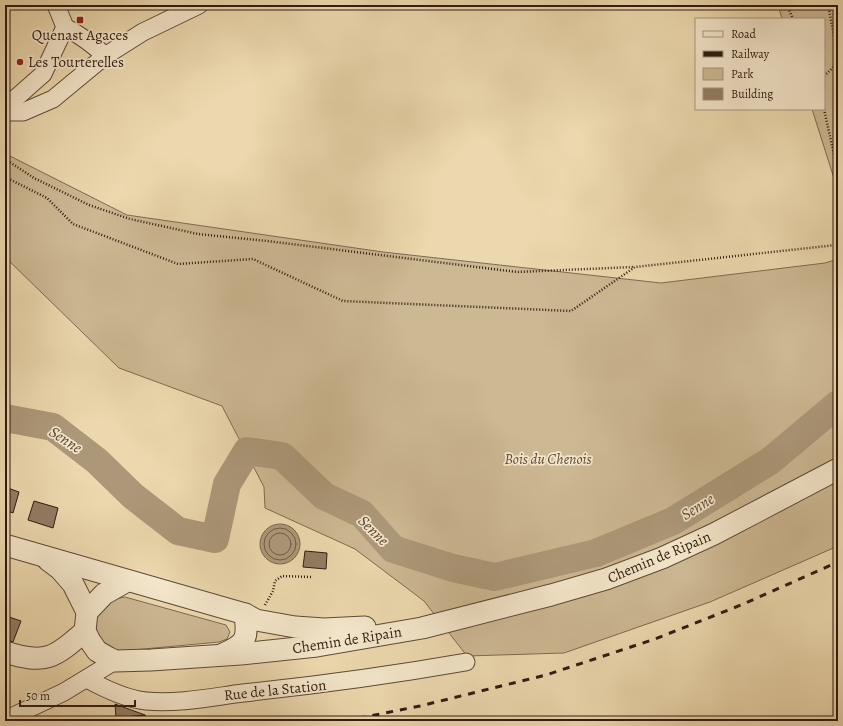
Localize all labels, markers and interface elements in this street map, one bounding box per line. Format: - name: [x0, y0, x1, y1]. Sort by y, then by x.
- marker: Quenast Agaces: [75, 15, 85, 25]
- legend: [695, 18, 825, 110]
- place label: Quenast Agaces: [32, 25, 128, 45]
- text: Road: [731, 26, 757, 42]
- text: Railway: [731, 46, 770, 62]
- place label: Les Tourterelles: [28, 52, 124, 72]
- marker: Les Tourterelles: [15, 57, 25, 67]
- text: Park: [731, 66, 754, 82]
- text: Building: [731, 86, 773, 102]
- water label: Senne: [45, 421, 86, 459]
- park label: Bois du Chenois: [504, 449, 592, 469]
- water label: Senne: [677, 488, 718, 525]
- water label: Senne: [353, 510, 394, 551]
- street label: Chemin de Ripain: [604, 526, 714, 588]
- street label: Chemin de Ripain: [291, 621, 403, 659]
- street label: Rue de la Station: [223, 675, 327, 705]
- scale bar: [20, 682, 135, 708]
- text: 50 m: [26, 688, 50, 704]

